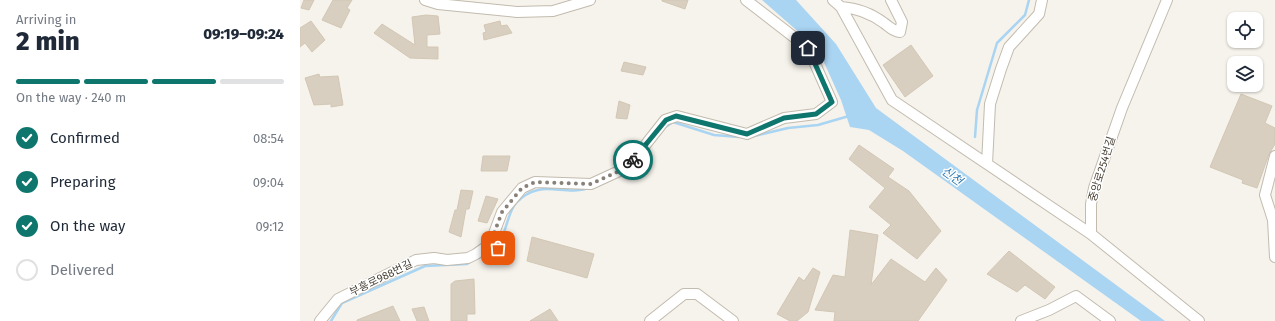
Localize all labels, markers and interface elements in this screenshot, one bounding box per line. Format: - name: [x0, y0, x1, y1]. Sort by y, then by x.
- text: Arriving in: [16, 12, 76, 27]
- map controls: [1227, 12, 1263, 92]
- button: locate: [1227, 12, 1263, 48]
- text: 09:19–09:24: [203, 25, 284, 43]
- text: 2 min: [16, 26, 80, 57]
- pin: [791, 31, 825, 65]
- icon: home: [797, 37, 819, 59]
- button: layers: [1227, 56, 1263, 92]
- text: On the way · 240 m: [16, 90, 126, 105]
- icon: check: [16, 127, 38, 149]
- text: Confirmed: [50, 129, 120, 147]
- text: 08:54: [253, 131, 284, 146]
- street label: 중앙로254번길: [1086, 135, 1118, 203]
- courier: [613, 140, 653, 180]
- icon: bike: [622, 149, 644, 171]
- water label: 신천: [939, 164, 967, 189]
- icon: check: [16, 171, 38, 193]
- text: Preparing: [50, 173, 115, 191]
- text: 09:04: [253, 175, 284, 190]
- icon: check: [16, 215, 38, 237]
- text: On the way: [50, 217, 125, 235]
- text: 09:12: [255, 219, 284, 234]
- pin: [481, 231, 515, 265]
- icon: bag: [487, 237, 509, 259]
- street label: 부흥로988번길: [347, 257, 415, 299]
- text: Delivered: [50, 261, 114, 279]

